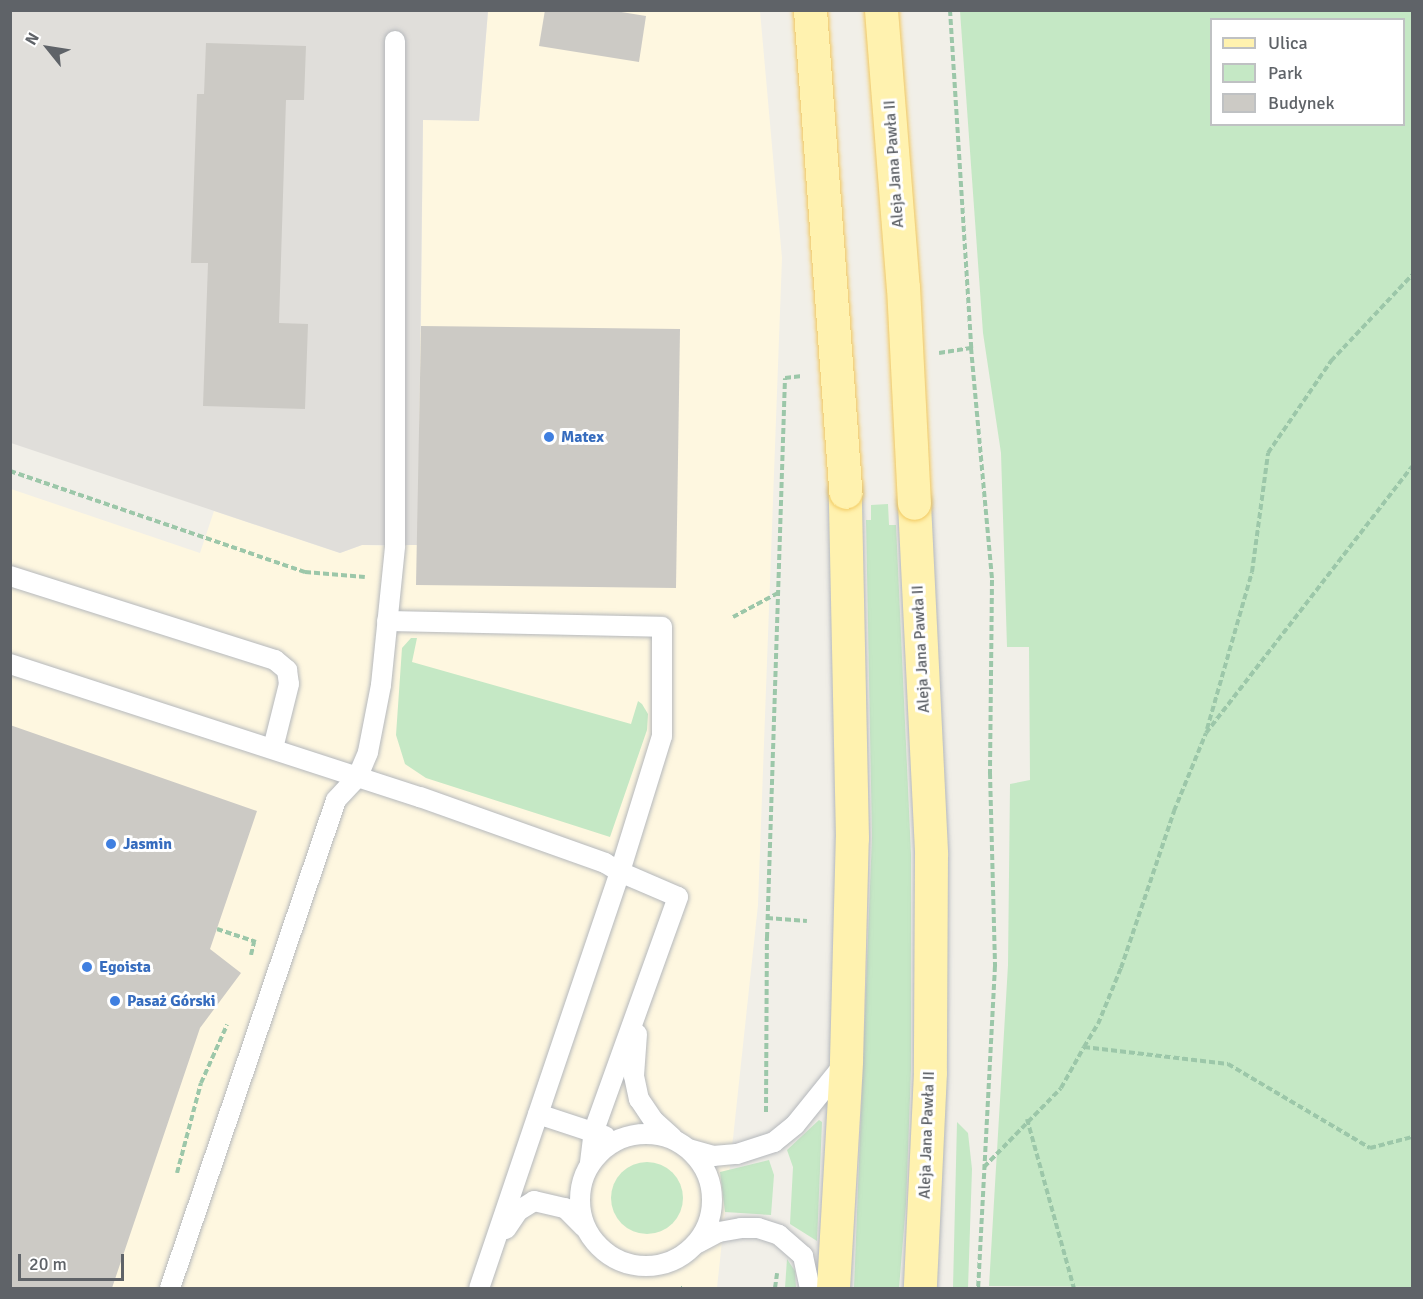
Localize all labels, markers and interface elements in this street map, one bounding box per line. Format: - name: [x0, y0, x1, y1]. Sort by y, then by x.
- north arrow: [18, 18, 78, 78]
- legend: [1210, 18, 1405, 126]
- text: N: [21, 29, 44, 49]
- text: Ulica: [1268, 32, 1308, 54]
- text: Park: [1268, 62, 1303, 84]
- text: Budynek: [1268, 92, 1335, 114]
- street label: Aleja Jana Pawła II: [880, 99, 908, 229]
- place label: Matex: [561, 427, 604, 447]
- marker: Matex: [542, 430, 556, 444]
- street label: Aleja Jana Pawła II: [908, 585, 934, 713]
- place label: Jasmin: [123, 834, 172, 854]
- marker: Jasmin: [104, 837, 118, 851]
- place label: Egoista: [99, 957, 151, 977]
- marker: Egoista: [80, 960, 94, 974]
- place label: Pasaż Górski: [127, 991, 216, 1011]
- marker: Pasaż Górski: [108, 994, 122, 1008]
- street label: Aleja Jana Pawła II: [915, 1071, 939, 1199]
- scale bar: [21, 1242, 128, 1280]
- text: 20 m: [29, 1253, 67, 1275]

